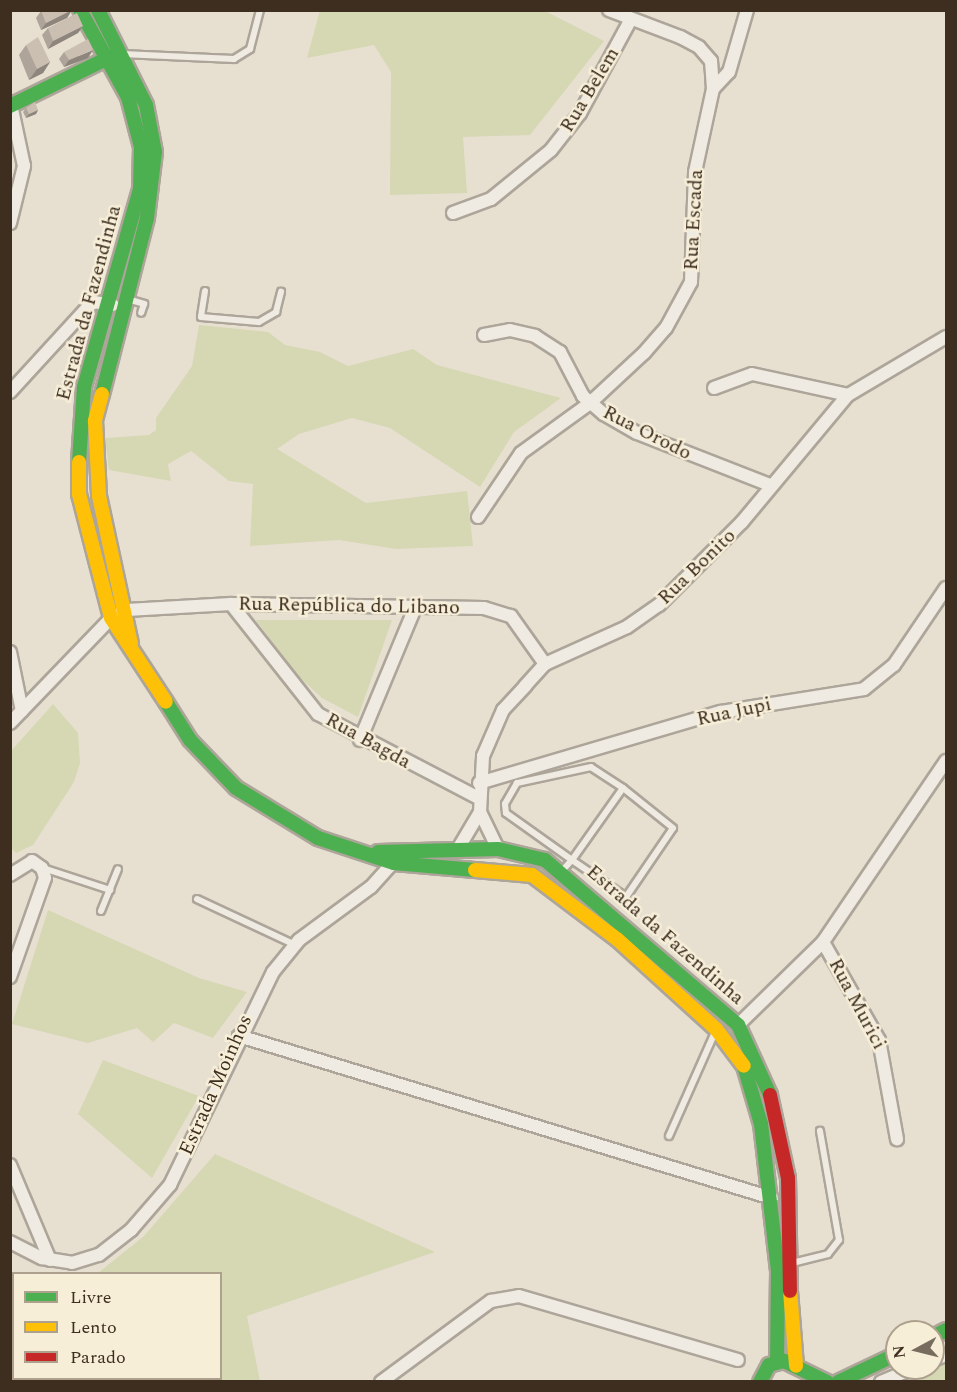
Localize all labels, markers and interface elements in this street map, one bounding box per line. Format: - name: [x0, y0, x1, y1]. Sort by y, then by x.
- street label: Rua Belem: [555, 43, 625, 137]
- street label: Rua Escada: [679, 169, 709, 271]
- street label: Estrada da Fazendinha: [51, 203, 127, 403]
- street label: Rua Orodo: [599, 400, 695, 466]
- street label: Rua Bonito: [653, 524, 741, 610]
- street label: Rua República do Libano: [238, 592, 460, 620]
- street label: Rua Jupi: [695, 692, 773, 732]
- street label: Rua Bagda: [321, 708, 415, 774]
- street label: Estrada da Fazendinha: [581, 860, 749, 1010]
- street label: Rua Murici: [823, 954, 891, 1054]
- street label: Estrada Moinhos: [174, 1011, 258, 1159]
- legend: [12, 1272, 222, 1380]
- text: Livre: [70, 1284, 112, 1311]
- text: Lento: [70, 1314, 117, 1341]
- north arrow: [885, 1320, 945, 1380]
- text: Parado: [70, 1344, 126, 1371]
- text: N: [886, 1344, 912, 1360]

